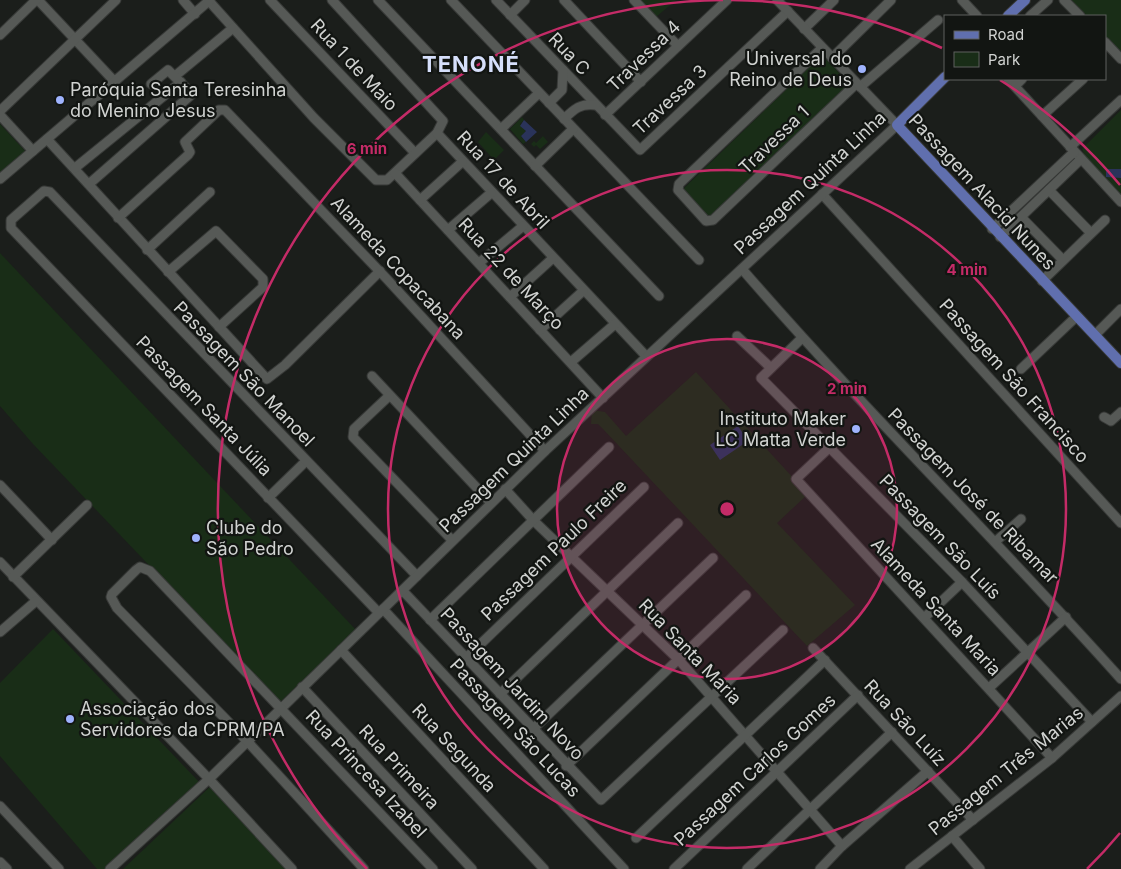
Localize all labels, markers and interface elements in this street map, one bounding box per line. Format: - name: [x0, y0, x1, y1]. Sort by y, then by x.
- street label: Rua 1 de Maio: [306, 14, 402, 115]
- legend: [944, 15, 1106, 80]
- street label: Travessa 4: [603, 16, 684, 96]
- text: Road: [988, 25, 1024, 44]
- street label: Rua C: [544, 28, 594, 79]
- place label: Universal do Reino de Deus: [729, 48, 852, 90]
- text: Park: [988, 50, 1021, 69]
- district label: TENONÉ: [422, 51, 520, 77]
- street label: Travessa 3: [629, 60, 711, 139]
- marker: Universal do Reino de Deus: [856, 63, 868, 75]
- place label: Paróquia Santa Teresinha do Menino Jesus: [70, 79, 286, 121]
- marker: Paróquia Santa Teresinha do Menino Jesus: [54, 94, 66, 106]
- street label: Travessa 1: [734, 101, 813, 178]
- street label: Passagem Quinta Linha: [730, 107, 890, 258]
- street label: Passagem Alacid Nunes: [905, 109, 1060, 274]
- street label: Rua 17 de Abril: [453, 127, 554, 233]
- text: 6 min: [347, 139, 387, 158]
- street label: Alameda Copacabana: [327, 192, 470, 343]
- street label: Rua 22 de Março: [454, 214, 568, 334]
- text: 4 min: [947, 260, 987, 279]
- street label: Passagem São Francisco: [935, 294, 1094, 467]
- street label: Passagem São Manoel: [170, 297, 319, 450]
- street label: Passagem Santa Júlia: [132, 331, 277, 480]
- text: 2 min: [827, 379, 867, 398]
- street label: Passagem Quinta Linha: [435, 383, 593, 537]
- street label: Passagem José de Ribamar: [884, 404, 1063, 588]
- place label: Instituto Maker LC Matta Verde: [715, 408, 846, 450]
- marker: Instituto Maker LC Matta Verde: [850, 423, 862, 435]
- street label: Passagem São Luís: [875, 470, 1005, 603]
- street label: Passagem Paulo Freire: [477, 475, 631, 625]
- centre of rings: [718, 500, 736, 518]
- place label: Clube do São Pedro: [206, 517, 294, 559]
- marker: Clube do São Pedro: [190, 532, 202, 544]
- street label: Alameda Santa Maria: [867, 533, 1006, 680]
- street label: Rua Santa Maria: [635, 594, 746, 709]
- street label: Passagem Jardim Novo: [436, 603, 588, 764]
- street label: Passagem São Lucas: [446, 654, 585, 801]
- street label: Rua São Luíz: [860, 675, 951, 770]
- street label: Passagem Carlos Gomes: [670, 689, 840, 850]
- place label: Associação dos Servidores da CPRM/PA: [80, 698, 285, 740]
- street label: Rua Segunda: [408, 699, 501, 796]
- street label: Passagem Três Marias: [924, 702, 1087, 839]
- street label: Rua Princesa Izabel: [302, 705, 431, 842]
- marker: Associação dos Servidores da CPRM/PA: [64, 713, 76, 725]
- street label: Rua Primeira: [355, 720, 444, 813]

